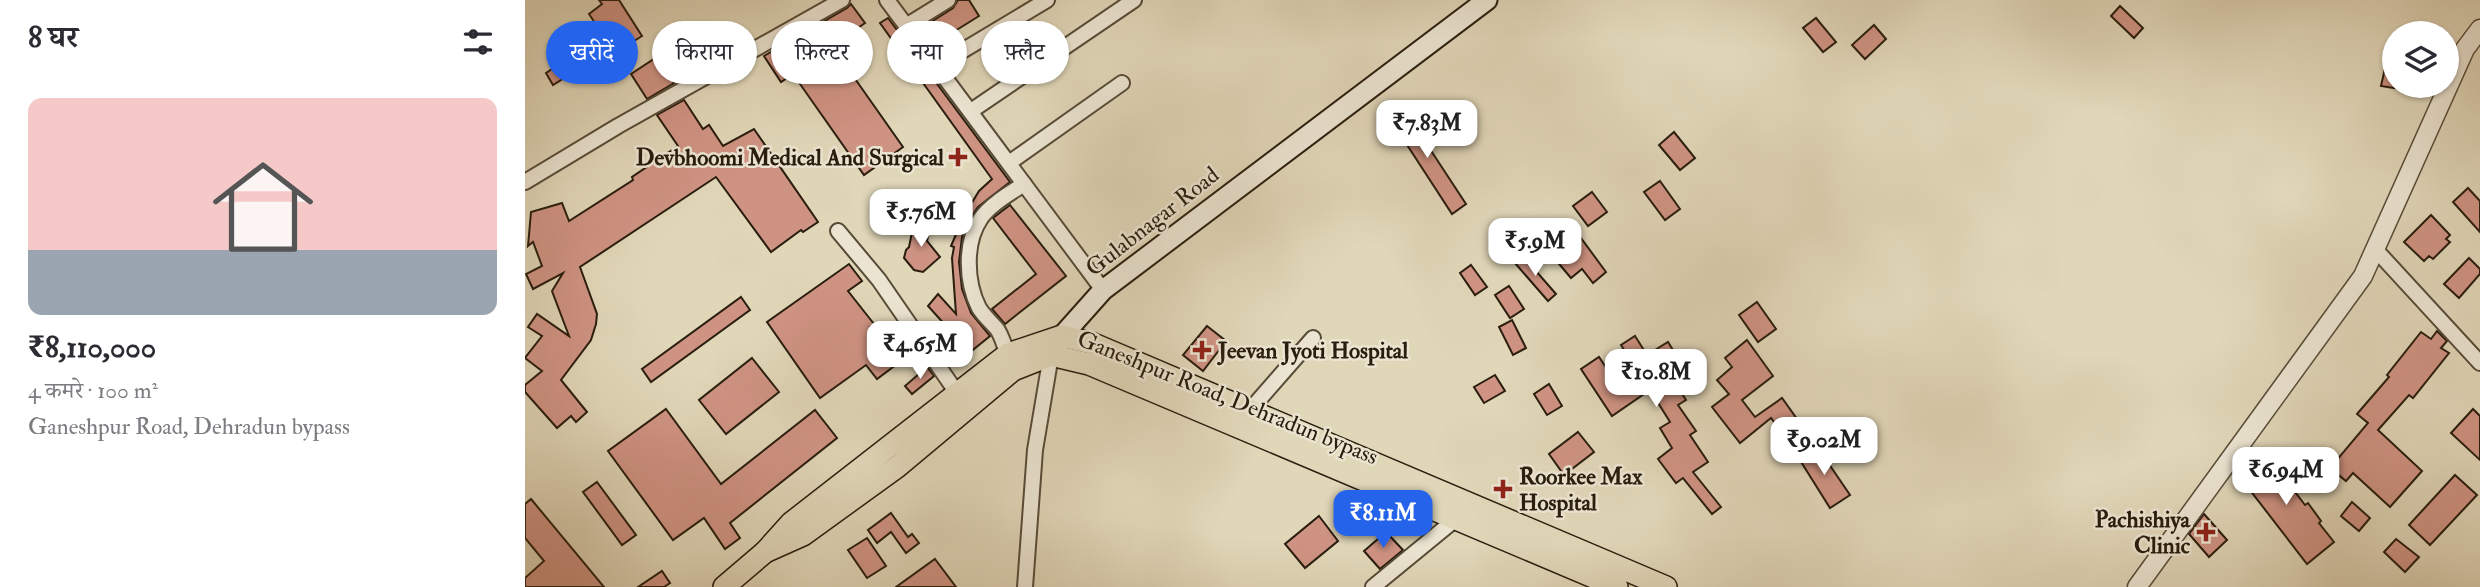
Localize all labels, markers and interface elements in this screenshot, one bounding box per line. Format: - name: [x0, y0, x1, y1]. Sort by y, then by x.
- text: 8 घर: [28, 19, 78, 56]
- chip: खरीदें: [546, 21, 638, 84]
- chip: किराया: [652, 21, 757, 84]
- chip: फ़िल्टर: [771, 21, 873, 84]
- chip: नया: [887, 21, 967, 84]
- chip: फ़्लैट: [981, 21, 1069, 84]
- map controls: [2382, 21, 2459, 98]
- button: layers: [2382, 21, 2459, 98]
- icon: filters: [459, 23, 497, 61]
- pin: ₹7.83M: [1370, 100, 1484, 160]
- text: ₹7.83M: [1392, 108, 1462, 137]
- place label: Devbhoomi Medical And Surgical: [636, 143, 945, 173]
- icon: home: [200, 144, 326, 270]
- marker: Devbhoomi Medical And Surgical: [950, 149, 966, 165]
- street label: Gulabnagar Road: [1080, 160, 1225, 283]
- pin: ₹5.76M: [864, 190, 978, 249]
- text: ₹5.76M: [886, 197, 956, 226]
- pin: ₹5.9M: [1486, 218, 1584, 278]
- text: ₹5.9M: [1504, 226, 1566, 255]
- pin: ₹4.65M: [863, 322, 977, 381]
- street label: Ganeshpur Road, Dehradun bypass: [1073, 324, 1383, 472]
- text: ₹8,110,000: [28, 329, 156, 366]
- text: ₹4.65M: [883, 329, 957, 358]
- place label: Jeevan Jyoti Hospital: [1217, 336, 1409, 366]
- marker: Jeevan Jyoti Hospital: [1192, 340, 1212, 360]
- pin: ₹10.8M: [1599, 350, 1713, 409]
- text: ₹10.8M: [1621, 357, 1691, 386]
- text: 4 कमरे · 100 m²: [28, 376, 158, 405]
- text: Ganeshpur Road, Dehradun bypass: [28, 412, 350, 441]
- pin: ₹9.02M: [1767, 418, 1881, 477]
- text: ₹9.02M: [1787, 425, 1861, 454]
- pin: ₹6.94M: [2229, 448, 2343, 507]
- text: ₹6.94M: [2248, 455, 2324, 484]
- place label: Roorkee Max Hospital: [1519, 462, 1643, 518]
- marker: Roorkee Max Hospital: [1493, 479, 1513, 499]
- pin: ₹8.11M: [1326, 490, 1440, 550]
- text: ₹8.11M: [1350, 498, 1416, 527]
- place label: Pachishiya Clinic: [2095, 505, 2192, 560]
- marker: Pachishiya Clinic: [2196, 522, 2216, 542]

